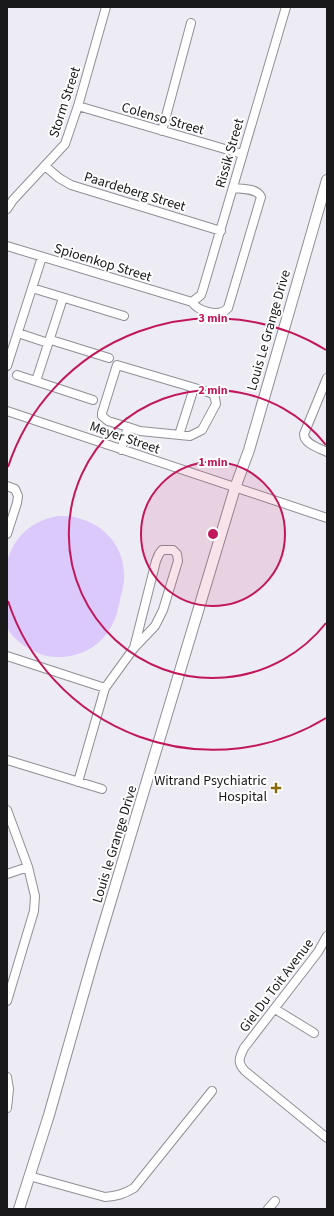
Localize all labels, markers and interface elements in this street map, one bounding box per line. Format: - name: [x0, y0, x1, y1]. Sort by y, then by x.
- street label: Storm Street: [44, 64, 86, 140]
- street label: Colenso Street: [119, 98, 207, 140]
- street label: Rissik Street: [211, 116, 249, 190]
- street label: Paardeberg Street: [81, 167, 188, 217]
- street label: Spioenkop Street: [52, 239, 154, 287]
- street label: Louis Le Grange Drive: [242, 267, 296, 393]
- text: 3 min: [198, 310, 228, 327]
- text: 2 min: [198, 382, 228, 399]
- street label: Meyer Street: [87, 417, 163, 459]
- text: 1 min: [198, 454, 228, 471]
- centre of rings: [206, 527, 220, 541]
- place label: Witrand Psychiatric Hospital: [154, 771, 268, 807]
- marker: Witrand Psychiatric Hospital: [270, 782, 282, 794]
- street label: Louis le Grange Drive: [88, 783, 142, 906]
- street label: Giel Du Toit Avenue: [235, 935, 319, 1037]

